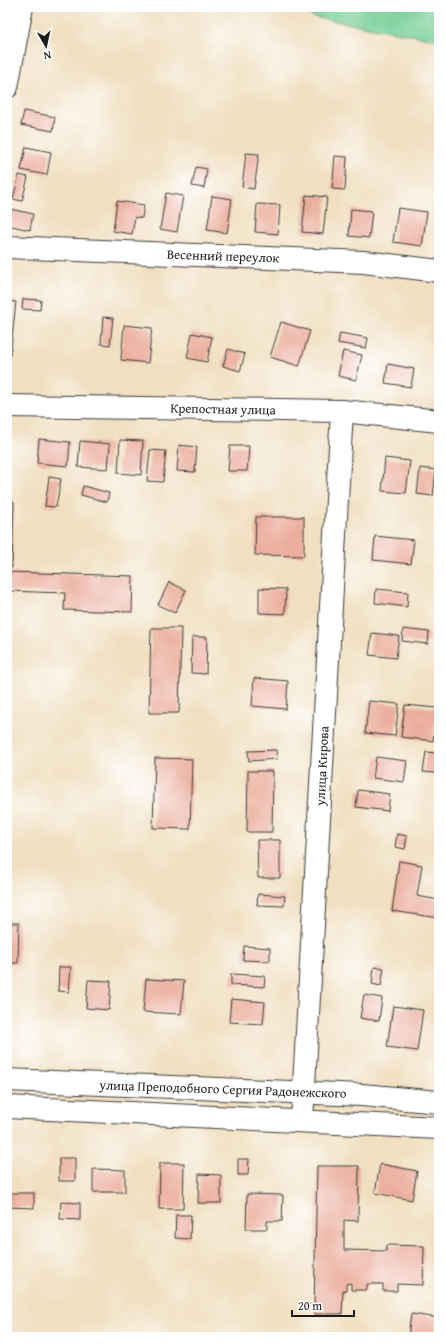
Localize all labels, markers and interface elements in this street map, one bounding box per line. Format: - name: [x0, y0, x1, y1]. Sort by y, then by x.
- north arrow: [26, 26, 66, 66]
- text: N: [42, 47, 52, 64]
- street label: Весенний переулок: [166, 245, 280, 267]
- street label: Крепостная улица: [170, 399, 277, 419]
- street label: улица Кирова: [310, 725, 334, 807]
- street label: улица Преподобного Сергия Радонежского: [98, 1075, 347, 1103]
- scale bar: [292, 1292, 354, 1318]
- text: 20 m: [298, 1297, 322, 1314]

